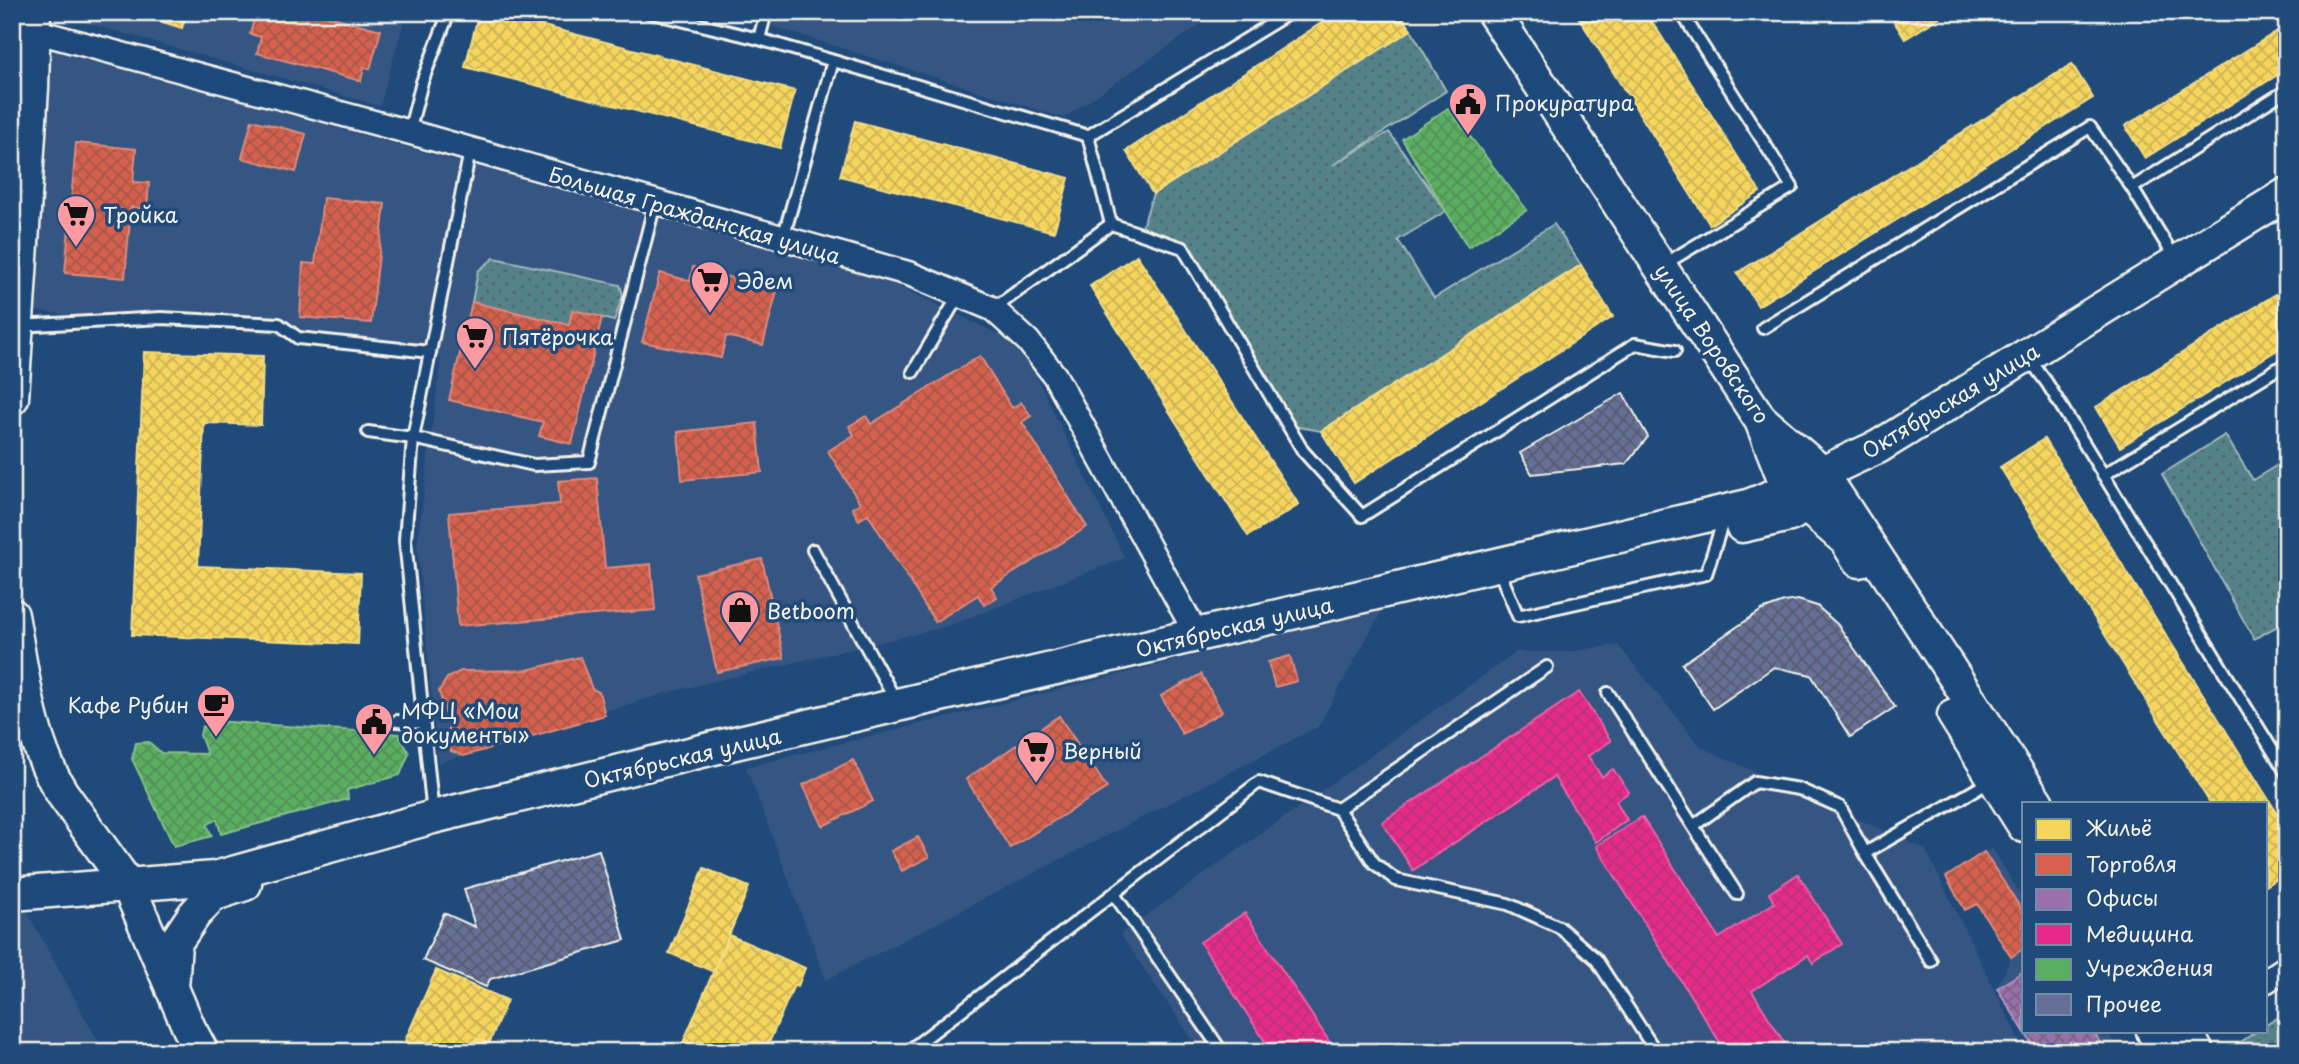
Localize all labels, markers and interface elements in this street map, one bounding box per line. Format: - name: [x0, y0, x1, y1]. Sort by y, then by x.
- public building icon: Прокуратура: [1447, 81, 1489, 136]
- place label: Прокуратура: [1495, 86, 1634, 118]
- street label: Большая Гражданская улица: [545, 157, 845, 271]
- supermarket icon: Тройка: [55, 193, 97, 248]
- place label: Тройка: [103, 198, 178, 230]
- street label: улица Воровского: [1647, 256, 1779, 430]
- supermarket icon: Эдем: [689, 259, 731, 314]
- place label: Эдем: [737, 264, 793, 296]
- supermarket icon: Пятёрочка: [454, 315, 496, 370]
- place label: Пятёрочка: [502, 320, 614, 352]
- street label: Октябрьская улица: [1855, 334, 2045, 466]
- street label: Октябрьская улица: [1132, 588, 1337, 664]
- shop icon: Betboom: [719, 589, 761, 644]
- place label: Betboom: [767, 594, 855, 626]
- cafe icon: Кафе Рубин: [195, 683, 237, 738]
- place label: Кафе Рубин: [68, 688, 189, 720]
- place label: МФЦ «Мои документы»: [401, 694, 529, 750]
- public building icon: МФЦ «Мои документы»: [353, 701, 395, 756]
- street label: Октябрьская улица: [580, 719, 785, 795]
- supermarket icon: Верный: [1015, 729, 1057, 784]
- place label: Верный: [1063, 734, 1142, 766]
- legend: [2022, 802, 2268, 1032]
- text: Жильё: [2085, 811, 2152, 843]
- text: Торговля: [2086, 847, 2177, 879]
- text: Офисы: [2086, 881, 2158, 913]
- text: Медицина: [2086, 917, 2194, 949]
- text: Учреждения: [2086, 951, 2214, 983]
- text: Прочее: [2086, 987, 2162, 1019]

